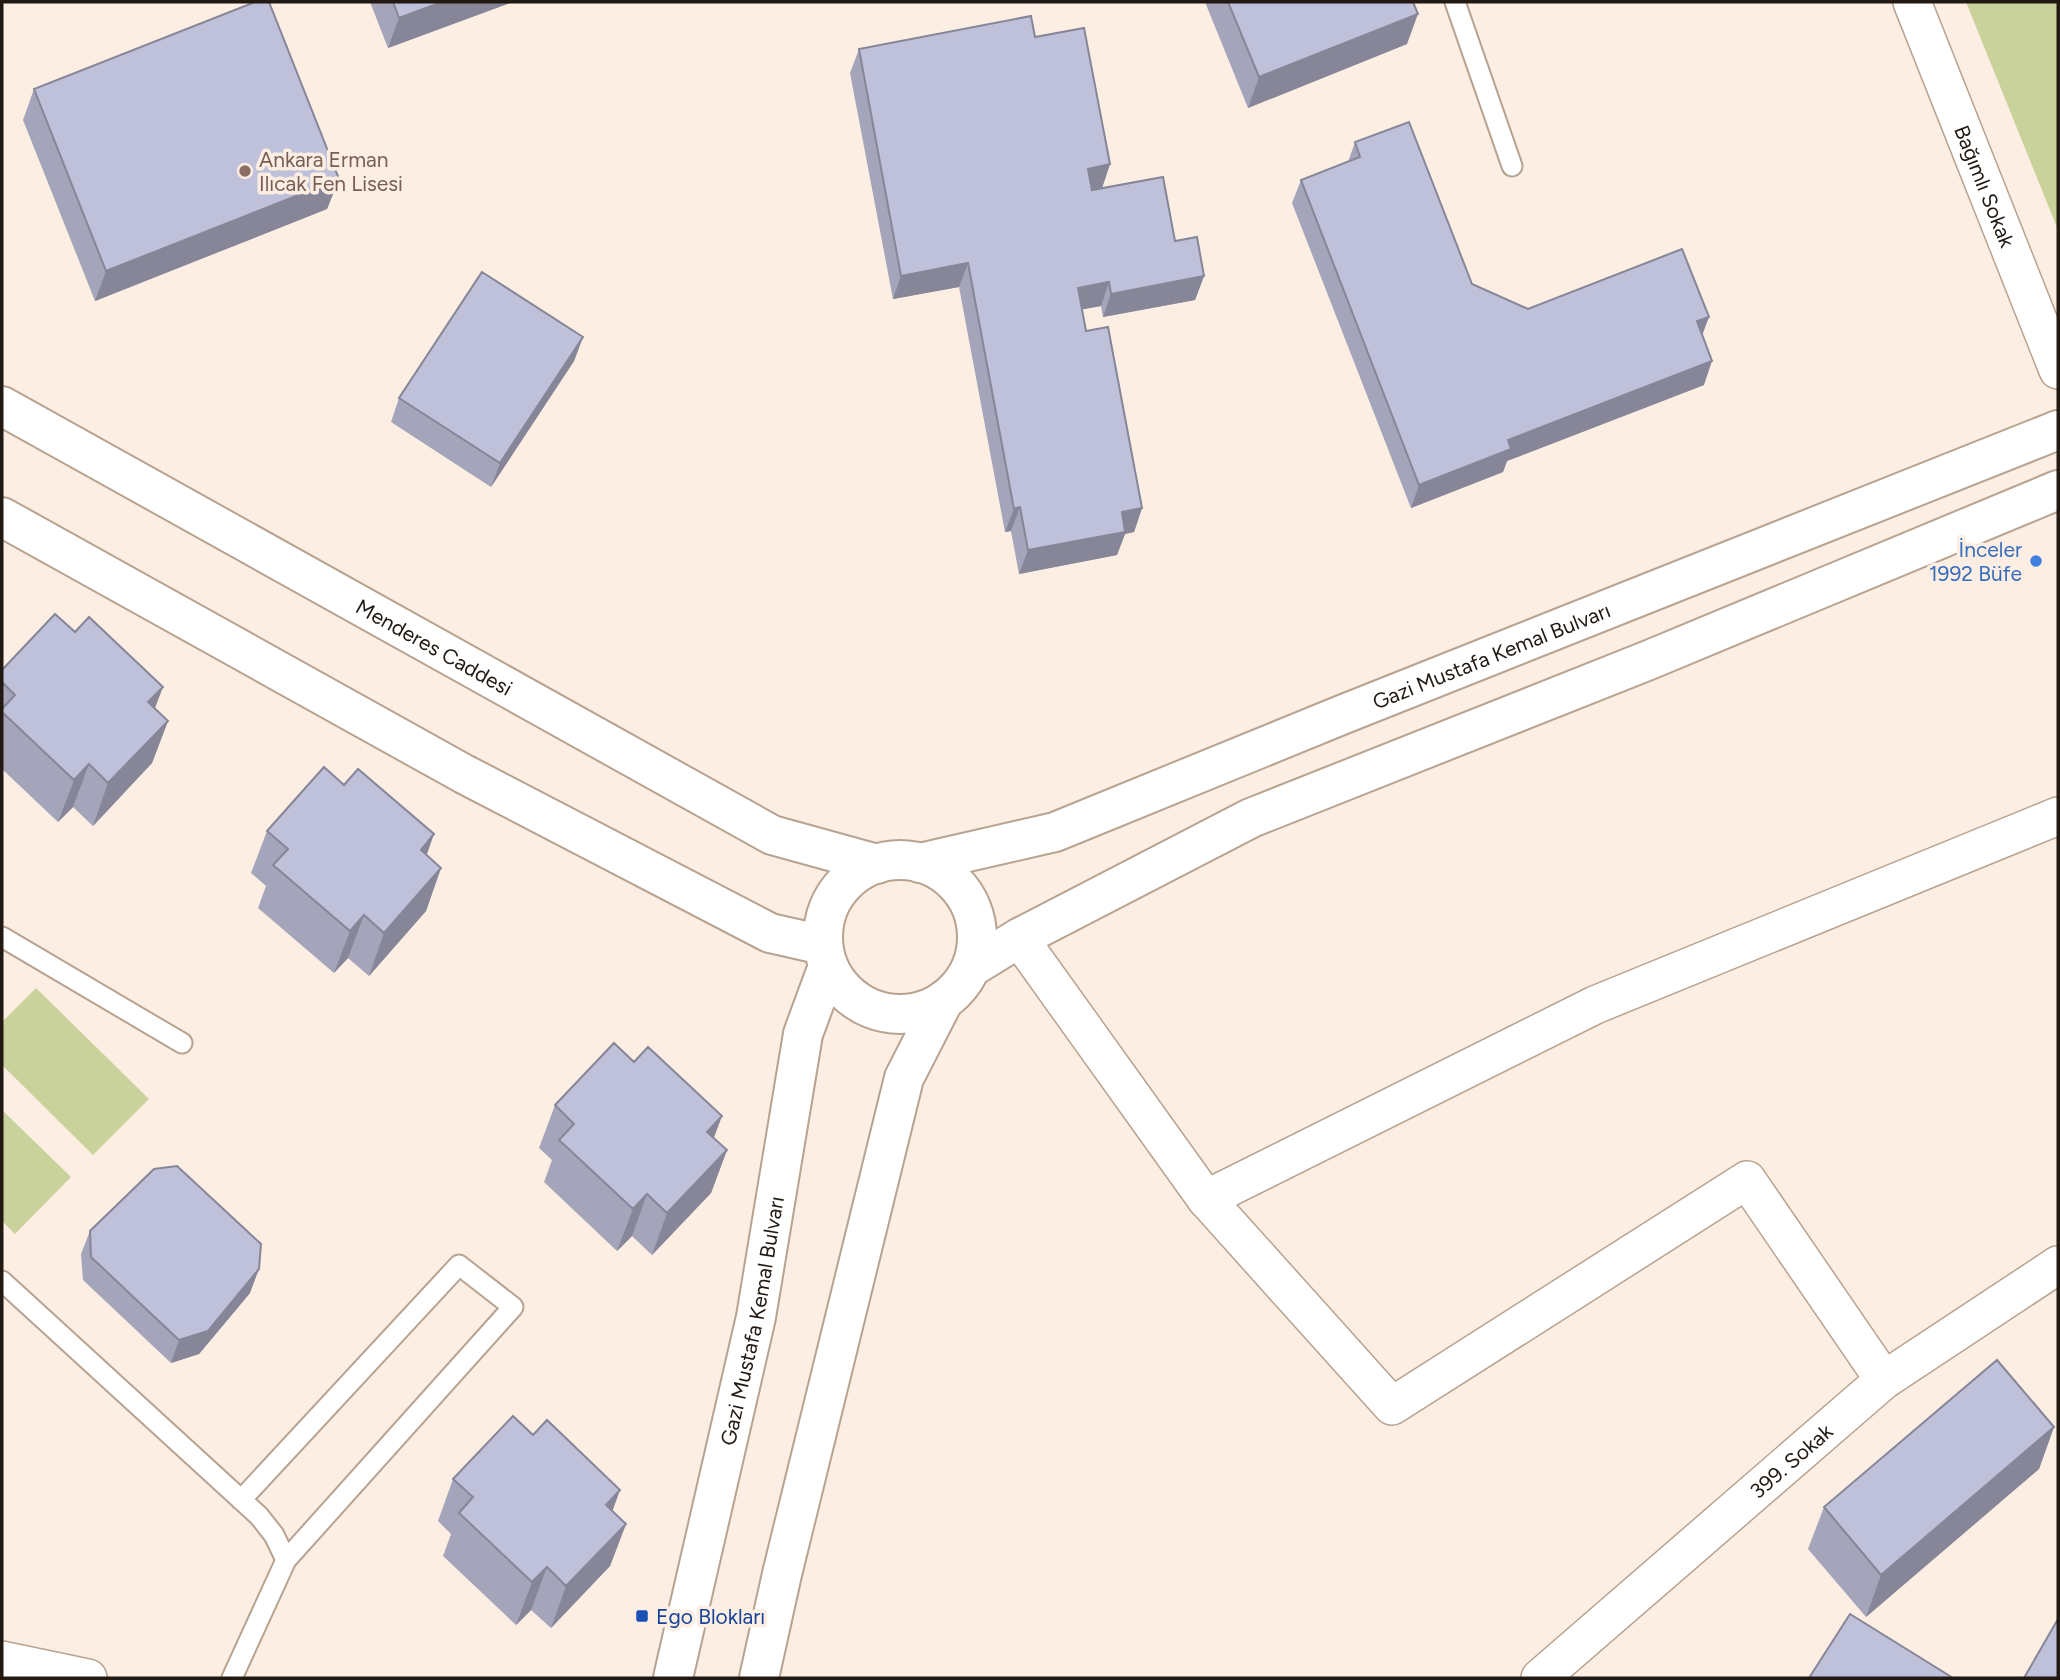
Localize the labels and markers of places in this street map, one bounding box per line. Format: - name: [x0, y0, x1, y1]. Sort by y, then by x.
- place label: Ankara Erman Ilıcak Fen Lisesi: [259, 147, 403, 196]
- marker: Ankara Erman Ilıcak Fen Lisesi: [237, 163, 253, 179]
- place label: İnceler 1992 Büfe: [1929, 537, 2022, 586]
- marker: İnceler 1992 Büfe: [2028, 553, 2044, 569]
- place label: Ego Blokları: [656, 1604, 765, 1629]
- marker: Ego Blokları: [634, 1608, 650, 1624]

